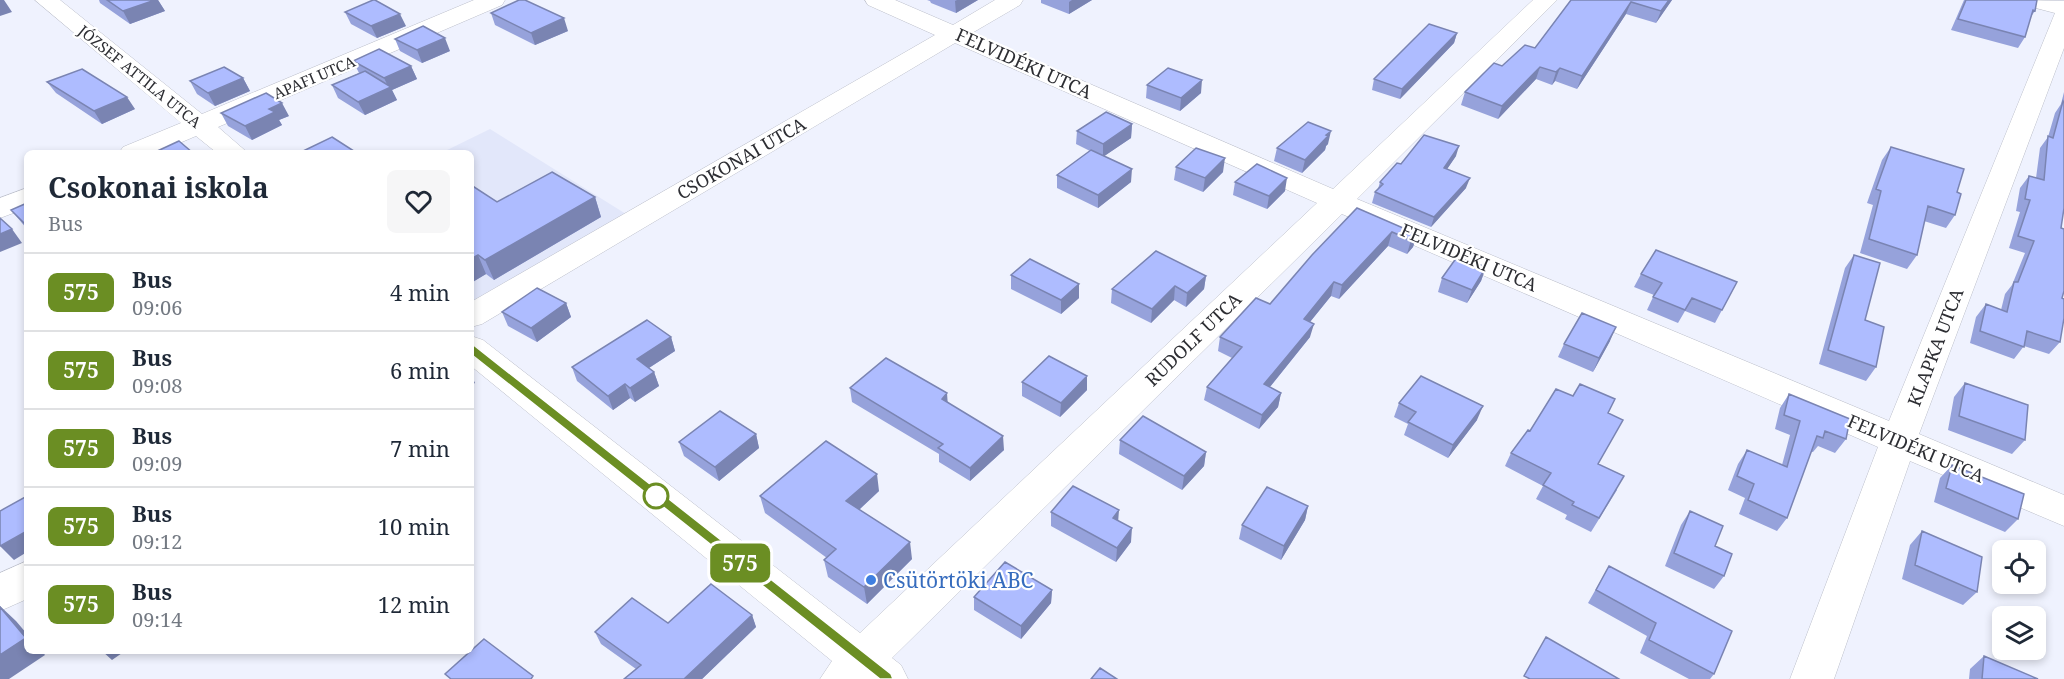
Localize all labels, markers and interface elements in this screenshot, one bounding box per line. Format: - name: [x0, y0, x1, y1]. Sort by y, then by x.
- street label: JÓZSEF ATTILA UTCA: [74, 20, 206, 132]
- street label: FELVIDÉKI UTCA: [952, 22, 1096, 104]
- street label: APAFI UTCA: [270, 51, 358, 103]
- street label: CSOKONAI UTCA: [672, 111, 810, 205]
- text: Csokonai iskola: [48, 168, 269, 206]
- button: heart: [387, 170, 450, 233]
- text: Bus: [48, 210, 83, 237]
- street label: FELVIDÉKI UTCA: [1397, 217, 1541, 297]
- text: Bus: [132, 264, 172, 294]
- text: 4 min: [390, 277, 450, 307]
- text: 575: [63, 278, 99, 306]
- street label: KLAPKA UTCA: [1901, 284, 1969, 409]
- street label: RUDOLF UTCA: [1140, 287, 1246, 391]
- text: 09:06: [132, 294, 182, 321]
- text: Bus: [132, 342, 172, 372]
- text: 6 min: [390, 355, 450, 385]
- text: 575: [63, 356, 99, 384]
- text: 09:08: [132, 372, 182, 399]
- street label: FELVIDÉKI UTCA: [1844, 408, 1988, 488]
- text: Bus: [132, 420, 172, 450]
- text: 7 min: [390, 433, 450, 463]
- text: 575: [63, 434, 99, 462]
- text: 09:09: [132, 450, 182, 477]
- unlabelled marker: [643, 483, 669, 509]
- text: Bus: [132, 498, 172, 528]
- text: 10 min: [378, 511, 450, 541]
- text: 575: [63, 512, 99, 540]
- text: 09:12: [132, 528, 182, 555]
- map controls: [1992, 540, 2046, 660]
- button: locate: [1992, 540, 2046, 594]
- line badge: 575: [706, 544, 774, 582]
- text: 575: [722, 549, 758, 577]
- place label: Csütörtöki ABC: [883, 566, 1034, 594]
- marker: Csütörtöki ABC: [864, 573, 878, 587]
- text: Bus: [132, 576, 172, 606]
- text: 12 min: [378, 589, 450, 619]
- text: 575: [63, 590, 99, 618]
- text: 09:14: [132, 606, 182, 633]
- button: layers: [1992, 606, 2046, 660]

